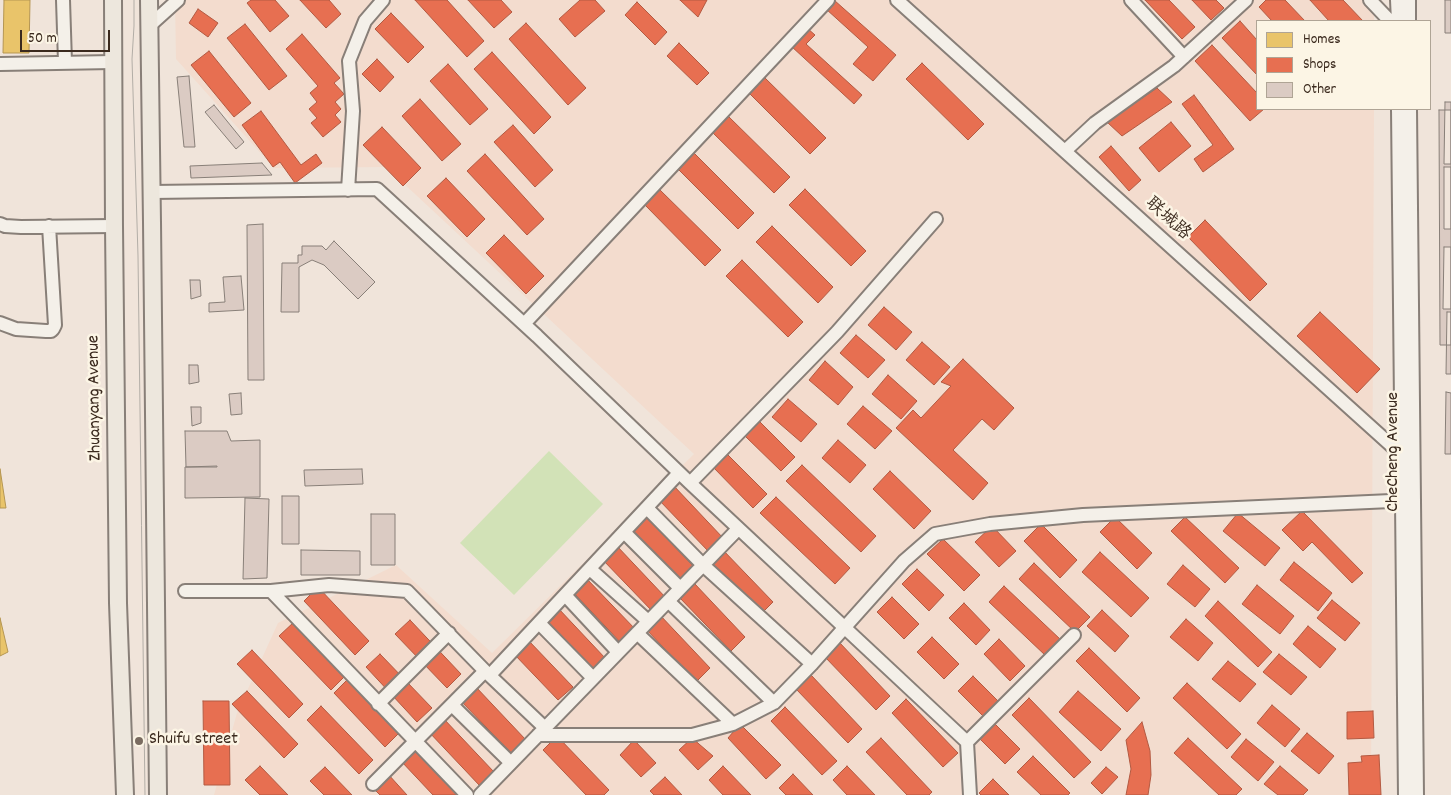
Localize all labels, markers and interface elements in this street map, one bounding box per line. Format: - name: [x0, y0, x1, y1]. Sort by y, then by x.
- scale bar: [22, 20, 112, 52]
- legend: [1256, 20, 1431, 110]
- text: 50 m: [28, 28, 57, 50]
- text: Homes: [1303, 29, 1341, 51]
- text: Shops: [1303, 54, 1336, 76]
- text: Other: [1303, 79, 1336, 101]
- street label: 联城路: [1140, 194, 1194, 246]
- street label: Zhuanyang Avenue: [84, 335, 108, 461]
- street label: CheCheng Avenue: [1384, 392, 1406, 512]
- place label: Shuifu street: [149, 730, 238, 752]
- marker: Shuifu street: [133, 735, 145, 747]

